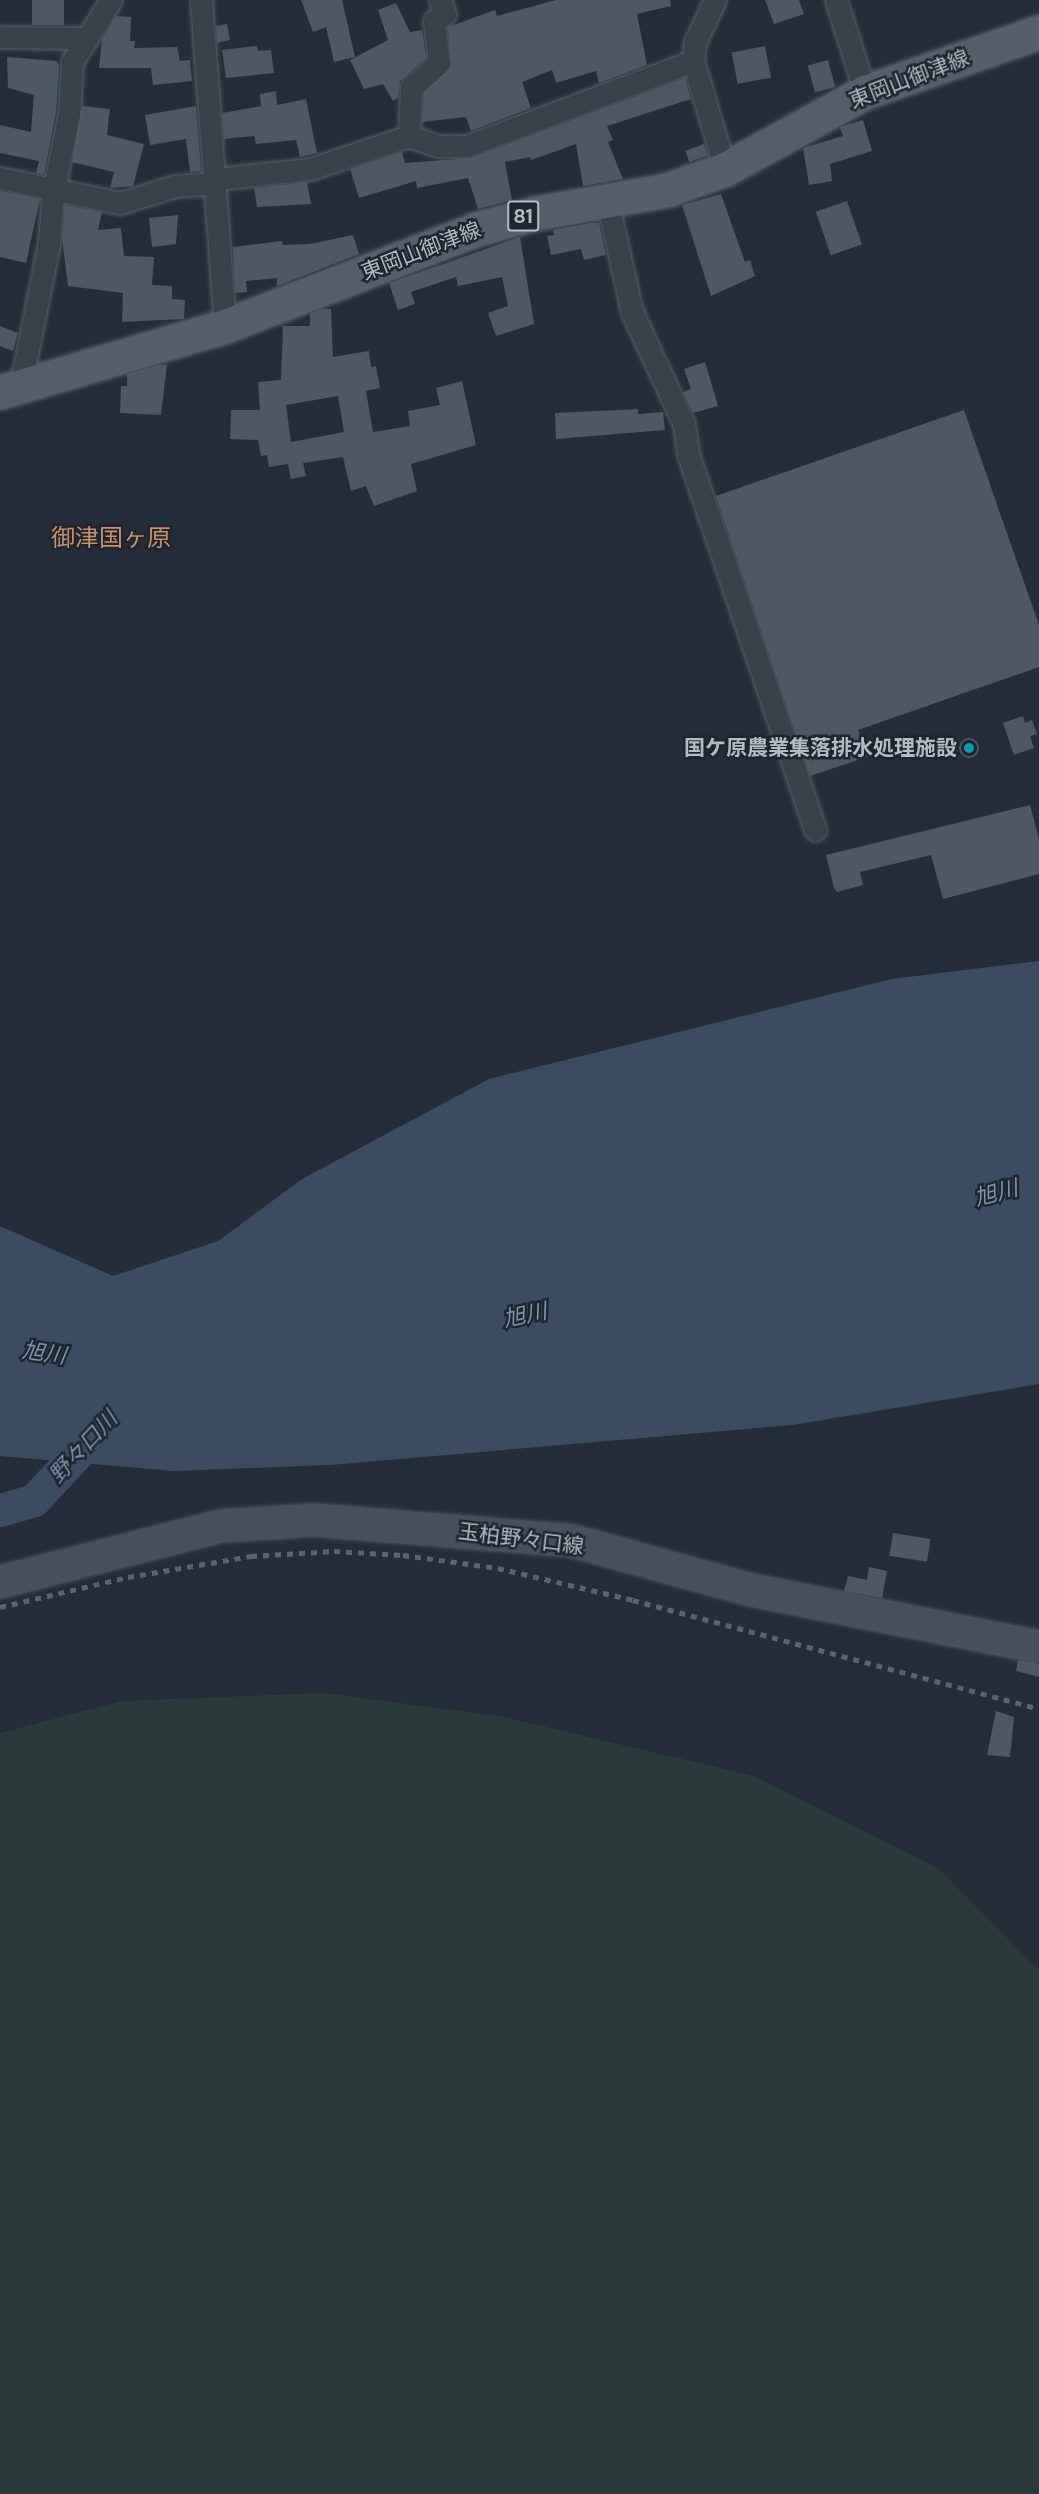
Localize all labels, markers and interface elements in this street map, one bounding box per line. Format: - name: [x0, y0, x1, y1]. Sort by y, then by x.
- street label: 東岡山御津線: [846, 45, 972, 113]
- road number: 81: [506, 199, 540, 233]
- street label: 東岡山御津線: [358, 217, 484, 285]
- district label: 御津国ヶ原: [51, 524, 171, 552]
- place label: 国ケ原農業集落排水処理施設: [684, 735, 957, 761]
- marker: 国ケ原農業集落排水処理施設: [962, 741, 976, 755]
- water label: 旭川: [971, 1175, 1021, 1211]
- water label: 旭川: [501, 1298, 549, 1332]
- water label: 旭川: [20, 1337, 68, 1369]
- water label: 野々口川: [43, 1406, 123, 1488]
- street label: 玉柏野々口線: [457, 1519, 585, 1559]

